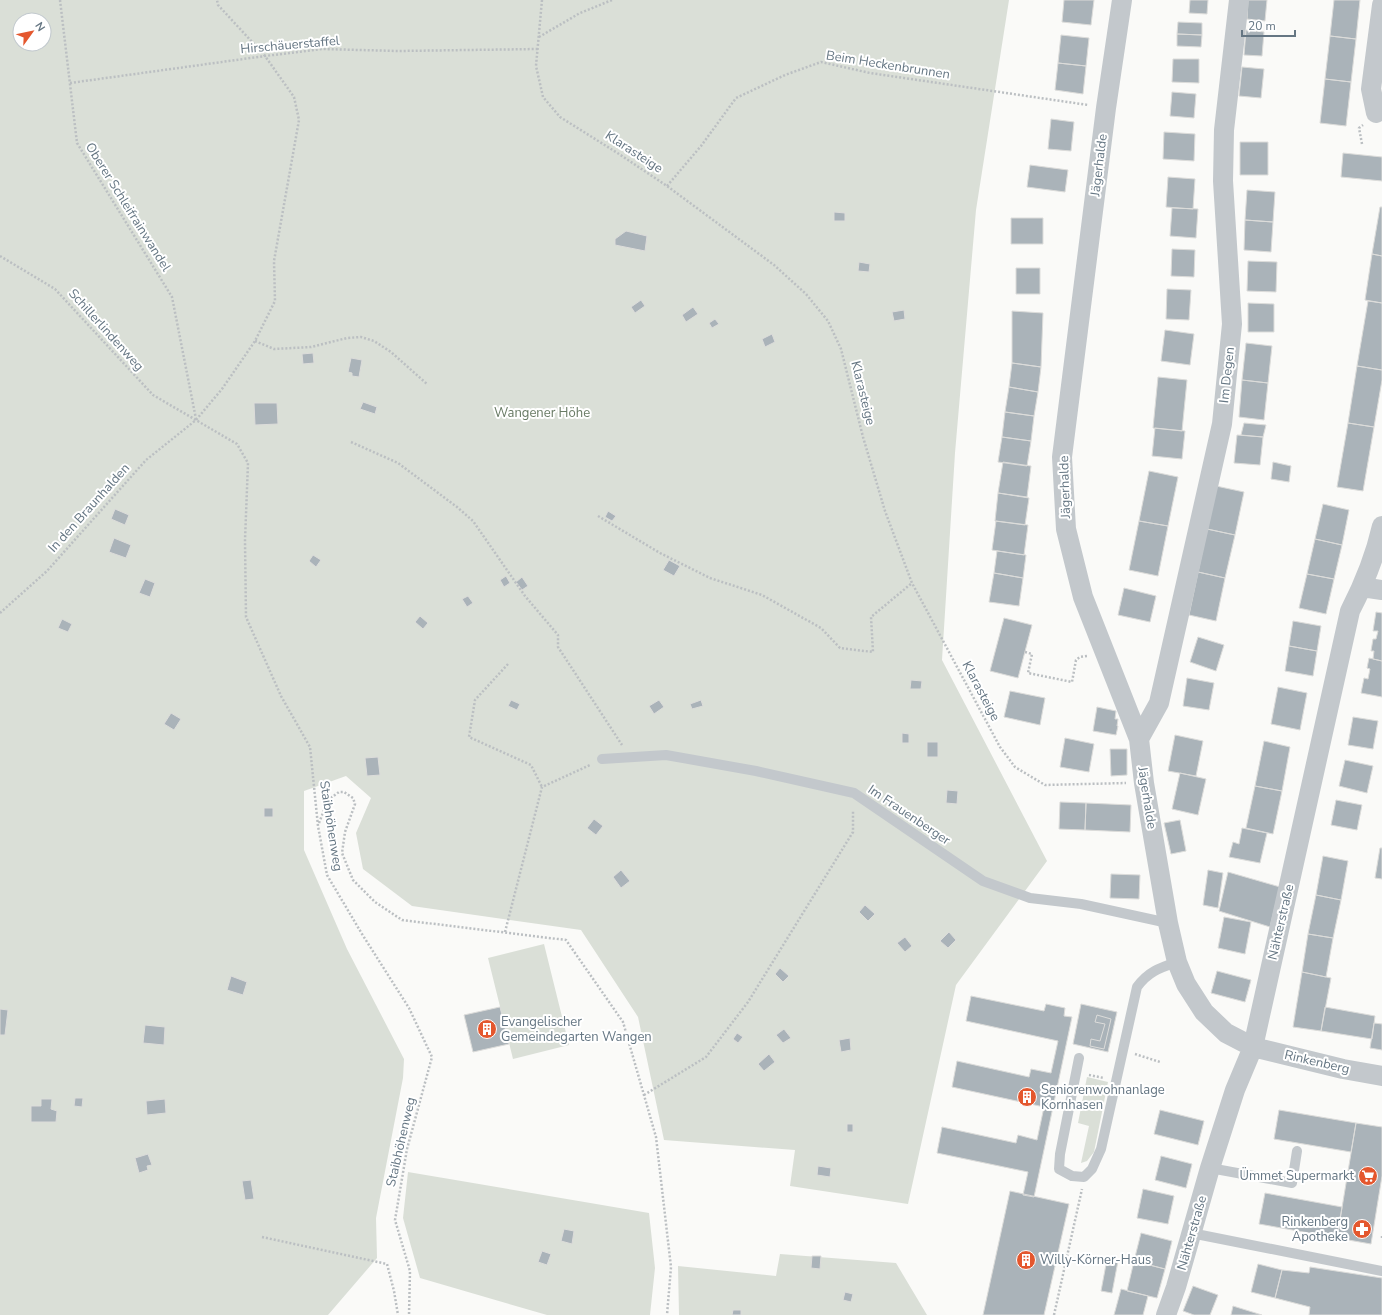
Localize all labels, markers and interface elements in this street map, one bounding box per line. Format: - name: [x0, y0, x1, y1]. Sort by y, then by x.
- north arrow: [12, 12, 52, 52]
- scale bar: [1242, 12, 1295, 38]
- text: 20 m: [1248, 18, 1276, 34]
- text: N: [31, 19, 48, 34]
- street label: Hirschäuerstaffel: [240, 32, 340, 58]
- street label: Beim Heckenbrunnen: [825, 46, 951, 84]
- street label: Klarasteige: [602, 127, 666, 177]
- street label: Jägerhalde: [1086, 133, 1112, 198]
- street label: Oberer Schleifrainwandel: [81, 139, 175, 275]
- street label: Schillerlindenweg: [64, 285, 148, 375]
- street label: Im Degen: [1215, 346, 1239, 404]
- street label: Klarasteige: [846, 359, 880, 427]
- park label: Wangener Höhe: [494, 404, 590, 422]
- street label: Jägerhalde: [1055, 455, 1075, 520]
- street label: In den Braunhalden: [44, 460, 134, 556]
- street label: Klarasteige: [958, 658, 1004, 724]
- street label: Jägerhalde: [1133, 765, 1161, 831]
- street label: Staibhöhenweg: [315, 779, 347, 873]
- street label: Im Frauenberger: [864, 781, 954, 850]
- street label: Nähterstraße: [1264, 882, 1298, 962]
- place label: Evangelischer Gemeindegarten Wangen: [501, 1013, 652, 1046]
- building icon: Evangelischer Gemeindegarten Wangen: [476, 1018, 498, 1040]
- street label: Rinkenberg: [1283, 1046, 1351, 1078]
- place label: Seniorenwohnanlage Kornhasen: [1041, 1081, 1165, 1114]
- building icon: Seniorenwohnanlage Kornhasen: [1016, 1086, 1038, 1108]
- street label: Staibhöhenweg: [382, 1095, 420, 1189]
- supermarket icon: Ümmet Supermarkt: [1357, 1165, 1379, 1187]
- place label: Ümmet Supermarkt: [1239, 1166, 1354, 1185]
- street label: Nähterstraße: [1173, 1193, 1211, 1272]
- place label: Rinkenberg Apotheke: [1282, 1213, 1348, 1246]
- pharmacy icon: Rinkenberg Apotheke: [1351, 1218, 1373, 1240]
- building icon: Willy-Körner-Haus: [1015, 1249, 1037, 1271]
- place label: Willy-Körner-Haus: [1040, 1251, 1151, 1269]

